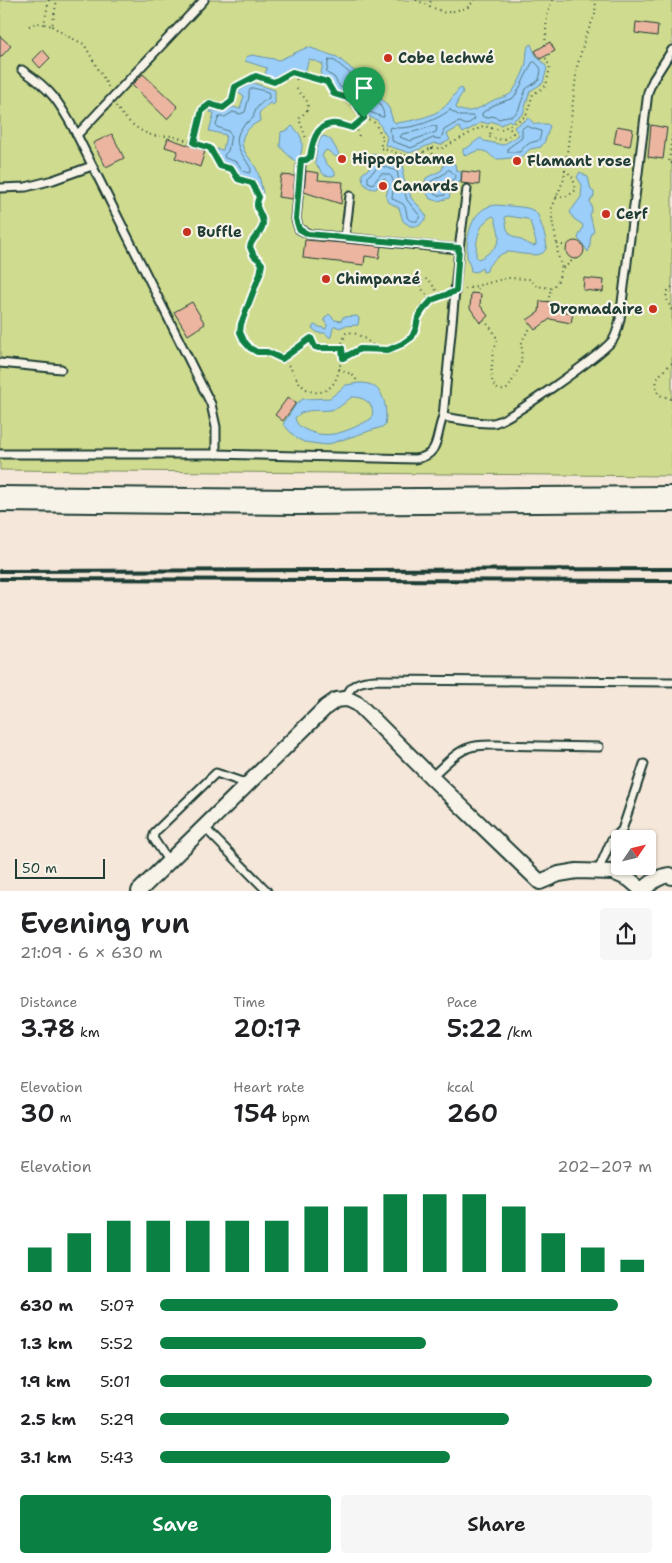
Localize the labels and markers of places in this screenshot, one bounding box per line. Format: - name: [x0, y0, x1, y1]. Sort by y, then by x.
- place label: Cobe lechwé: [398, 48, 494, 68]
- marker: Cobe lechwé: [382, 52, 394, 64]
- pin: [343, 67, 385, 118]
- place label: Hippopotame: [352, 149, 455, 169]
- place label: Flamant rose: [527, 151, 632, 171]
- marker: Hippopotame: [336, 153, 348, 165]
- marker: Flamant rose: [511, 155, 523, 167]
- place label: Canards: [393, 176, 459, 196]
- marker: Canards: [377, 180, 389, 192]
- place label: Cerf: [616, 204, 648, 224]
- marker: Cerf: [600, 208, 612, 220]
- place label: Buffle: [197, 222, 242, 242]
- marker: Buffle: [181, 226, 193, 238]
- place label: Chimpanzé: [336, 269, 421, 289]
- marker: Chimpanzé: [320, 273, 332, 285]
- place label: Dromadaire: [550, 299, 643, 319]
- marker: Dromadaire: [647, 303, 659, 315]

